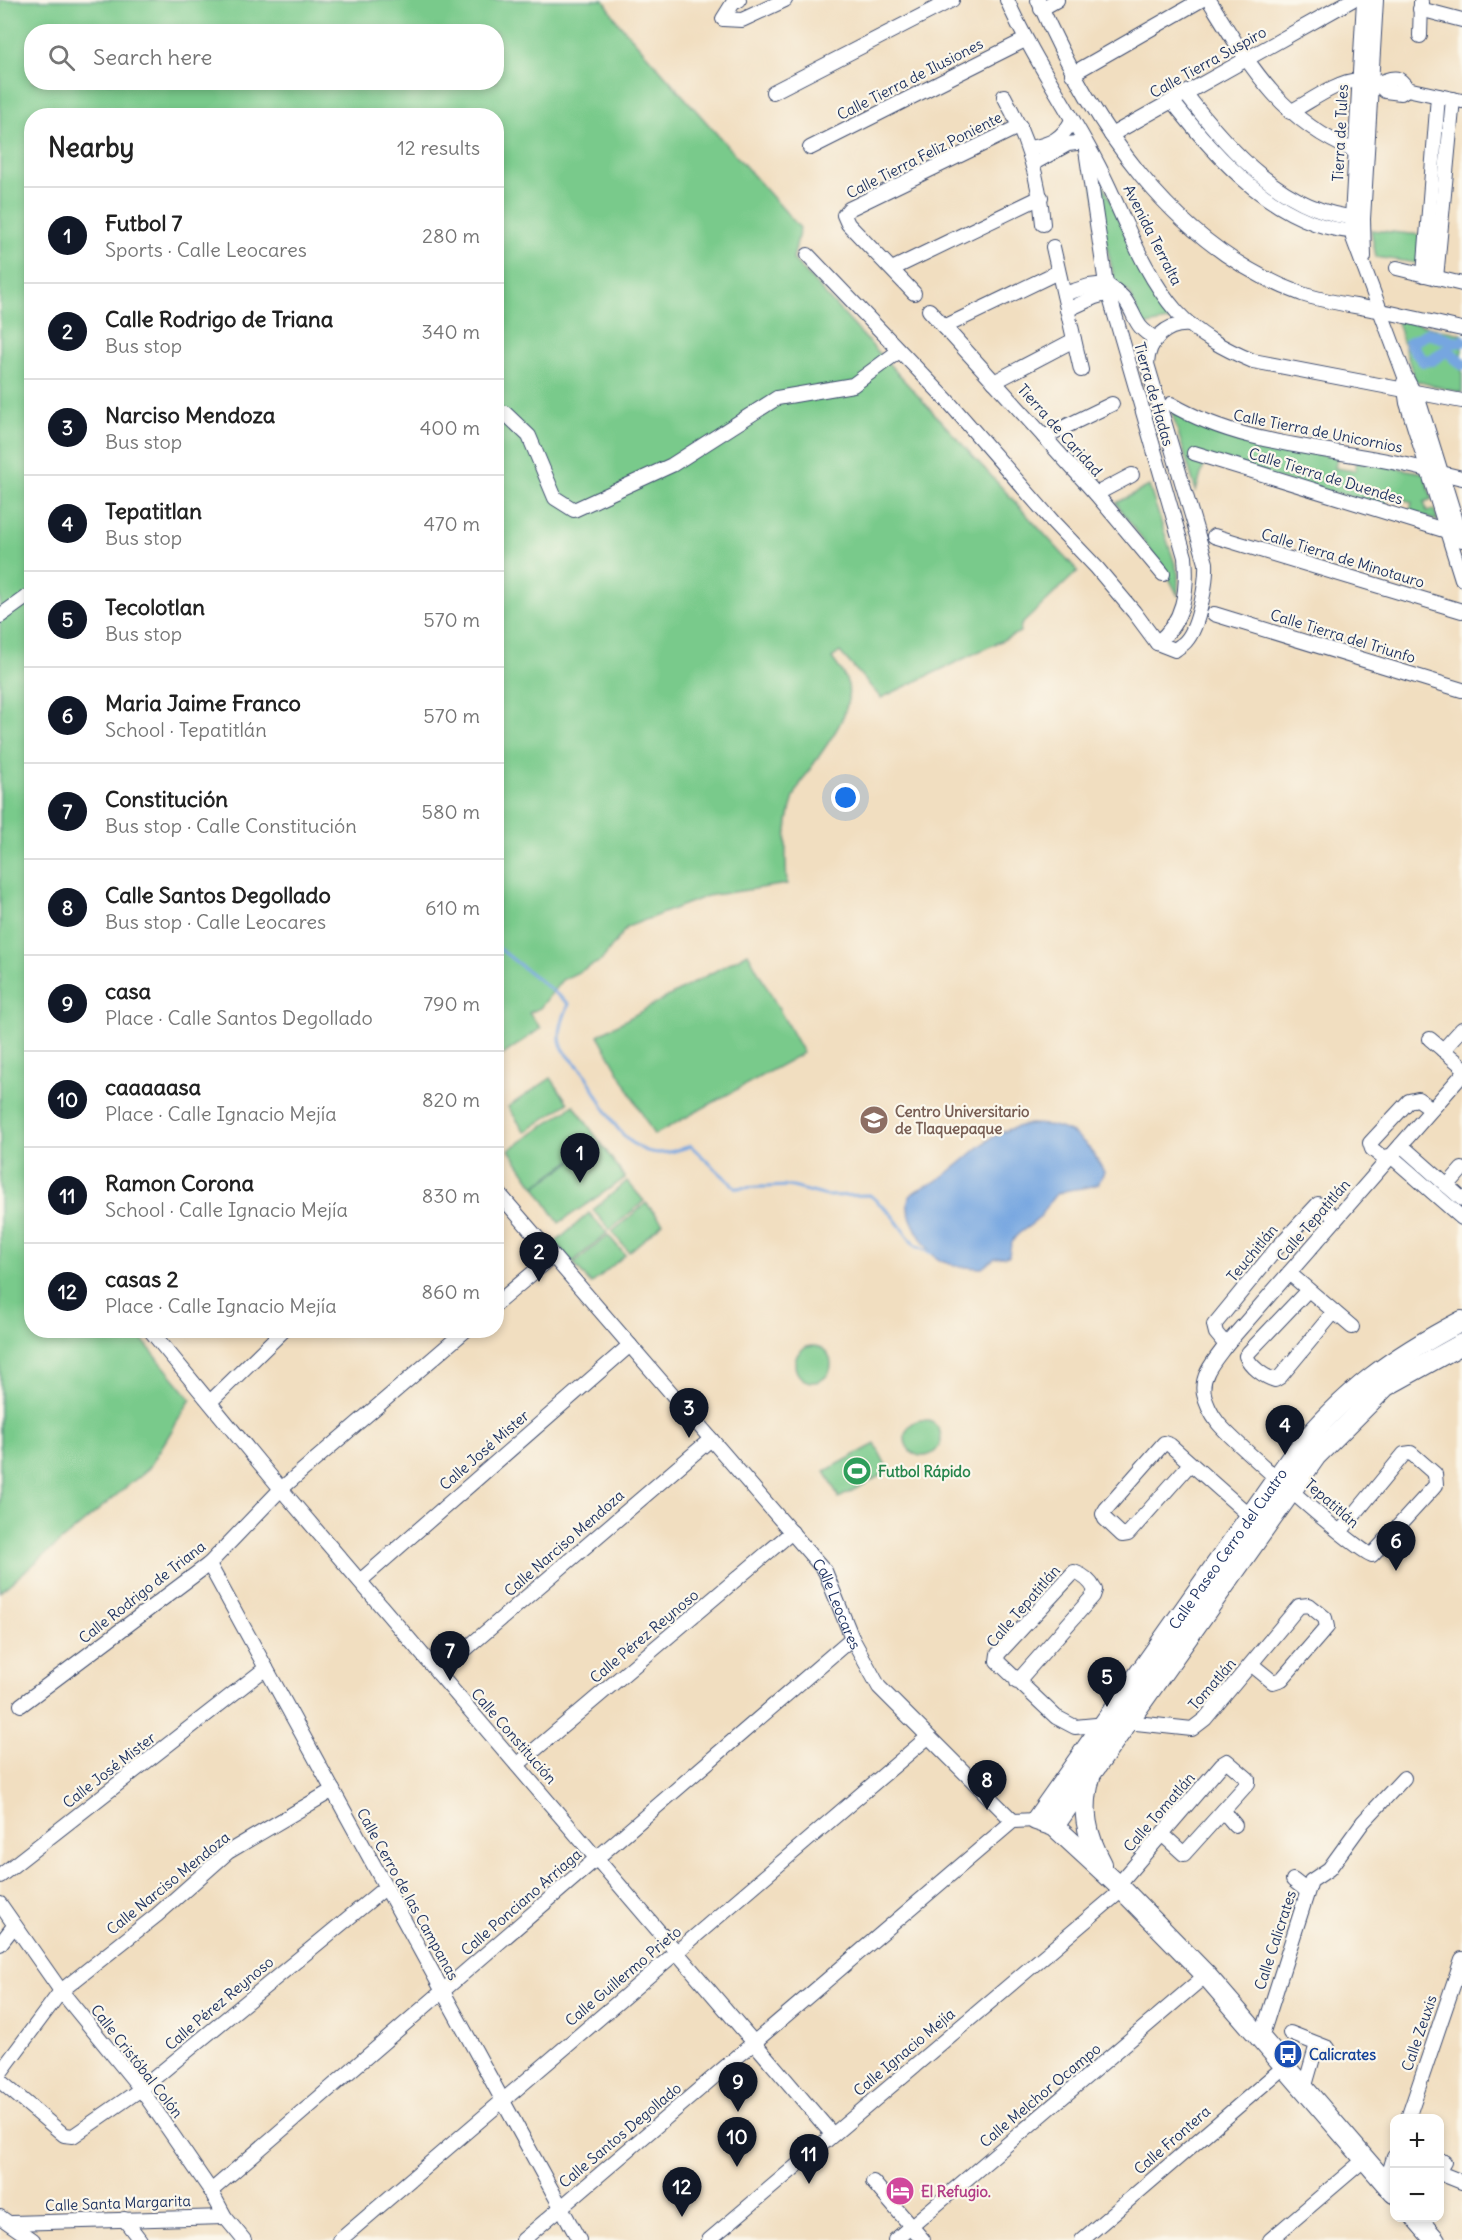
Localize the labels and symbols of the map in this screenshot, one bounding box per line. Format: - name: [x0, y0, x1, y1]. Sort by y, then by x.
- street label: Calle Tierra Suspiro: [1146, 22, 1270, 102]
- street label: Calle Tierra de Ilusiones: [834, 34, 986, 124]
- street label: Tierra de Tules: [1328, 84, 1352, 182]
- street label: Calle Tierra Feliz Poniente: [843, 107, 1005, 203]
- street label: Avenida Terralta: [1119, 182, 1187, 289]
- street label: Tierra de Hadas: [1130, 340, 1178, 448]
- street label: Tierra de Caridad: [1014, 380, 1107, 480]
- street label: Calle Tierra de Unicornios: [1232, 405, 1404, 457]
- street label: Calle Tierra de Duendes: [1247, 443, 1406, 509]
- street label: Calle Tierra de Minotauro: [1259, 524, 1427, 592]
- street label: Calle Tierra del Triunfo: [1268, 605, 1418, 667]
- your location: [831, 783, 860, 812]
- place label: Centro Universitario de Tlaquepaque: [895, 1102, 1030, 1139]
- school or university icon: Centro Universitario de Tlaquepaque: [858, 1104, 890, 1136]
- pin: 1: [560, 1134, 600, 1183]
- street label: Calle Tepatitlán: [1272, 1175, 1354, 1265]
- street label: Teuchitlán: [1223, 1220, 1282, 1285]
- pin: 2: [520, 1232, 558, 1282]
- pin: 3: [670, 1388, 708, 1438]
- street label: Calle José Mister: [435, 1406, 533, 1494]
- pin: 4: [1266, 1406, 1304, 1455]
- sports icon: Futbol Rápido: [841, 1455, 873, 1487]
- place label: Futbol Rápido: [878, 1462, 971, 1482]
- street label: Calle Paseo Cerro del Cuatro: [1164, 1464, 1291, 1633]
- street label: Tepatitlán: [1301, 1474, 1363, 1532]
- street label: Calle Narciso Mendoza: [500, 1485, 628, 1600]
- pin: 6: [1376, 1522, 1416, 1571]
- street label: Calle Rodrigo de Triana: [75, 1536, 210, 1647]
- street label: Calle Leocares: [809, 1554, 866, 1653]
- street label: Calle Tepatitlán: [982, 1561, 1064, 1651]
- street label: Calle Pérez Reynoso: [586, 1585, 702, 1687]
- pin: 7: [430, 1632, 470, 1681]
- street label: Tomatlán: [1184, 1654, 1240, 1714]
- pin: 5: [1088, 1658, 1126, 1707]
- street label: Calle Constitución: [467, 1684, 561, 1788]
- street label: Calle José Mister: [59, 1728, 159, 1812]
- pin: 8: [968, 1760, 1006, 1810]
- street label: Calle Tomatlán: [1119, 1768, 1199, 1856]
- street label: Calle Cerro de las Campanas: [353, 1805, 463, 1983]
- street label: Calle Narciso Mendoza: [103, 1827, 234, 1938]
- street label: Calle Ponciano Arriaga: [457, 1844, 585, 1959]
- street label: Calle Calicrates: [1250, 1888, 1300, 1992]
- street label: Calle Guillermo Prieto: [561, 1922, 685, 2030]
- street label: Calle Pérez Reynoso: [161, 1952, 277, 2054]
- street label: Calle Zeuxis: [1397, 1992, 1441, 2073]
- street label: Calle Cristóbal Colón: [87, 2001, 187, 2122]
- street label: Calle Ignacio Mejía: [849, 2004, 959, 2100]
- bus stop icon: Calicrates: [1272, 2038, 1304, 2070]
- street label: Calle Melchor Ocampo: [976, 2039, 1104, 2151]
- place label: Calicrates: [1309, 2045, 1376, 2064]
- pin: 9: [718, 2062, 758, 2112]
- street label: Calle Santos Degollado: [555, 2078, 685, 2192]
- street label: Calle Frontera: [1130, 2101, 1214, 2178]
- pin: 10: [718, 2118, 756, 2167]
- pin: 11: [790, 2134, 828, 2184]
- pin: 12: [662, 2168, 702, 2217]
- hotel icon: El Refugio.: [884, 2175, 916, 2207]
- place label: El Refugio.: [921, 2182, 991, 2202]
- street label: Calle Santa Margarita: [45, 2191, 192, 2215]

